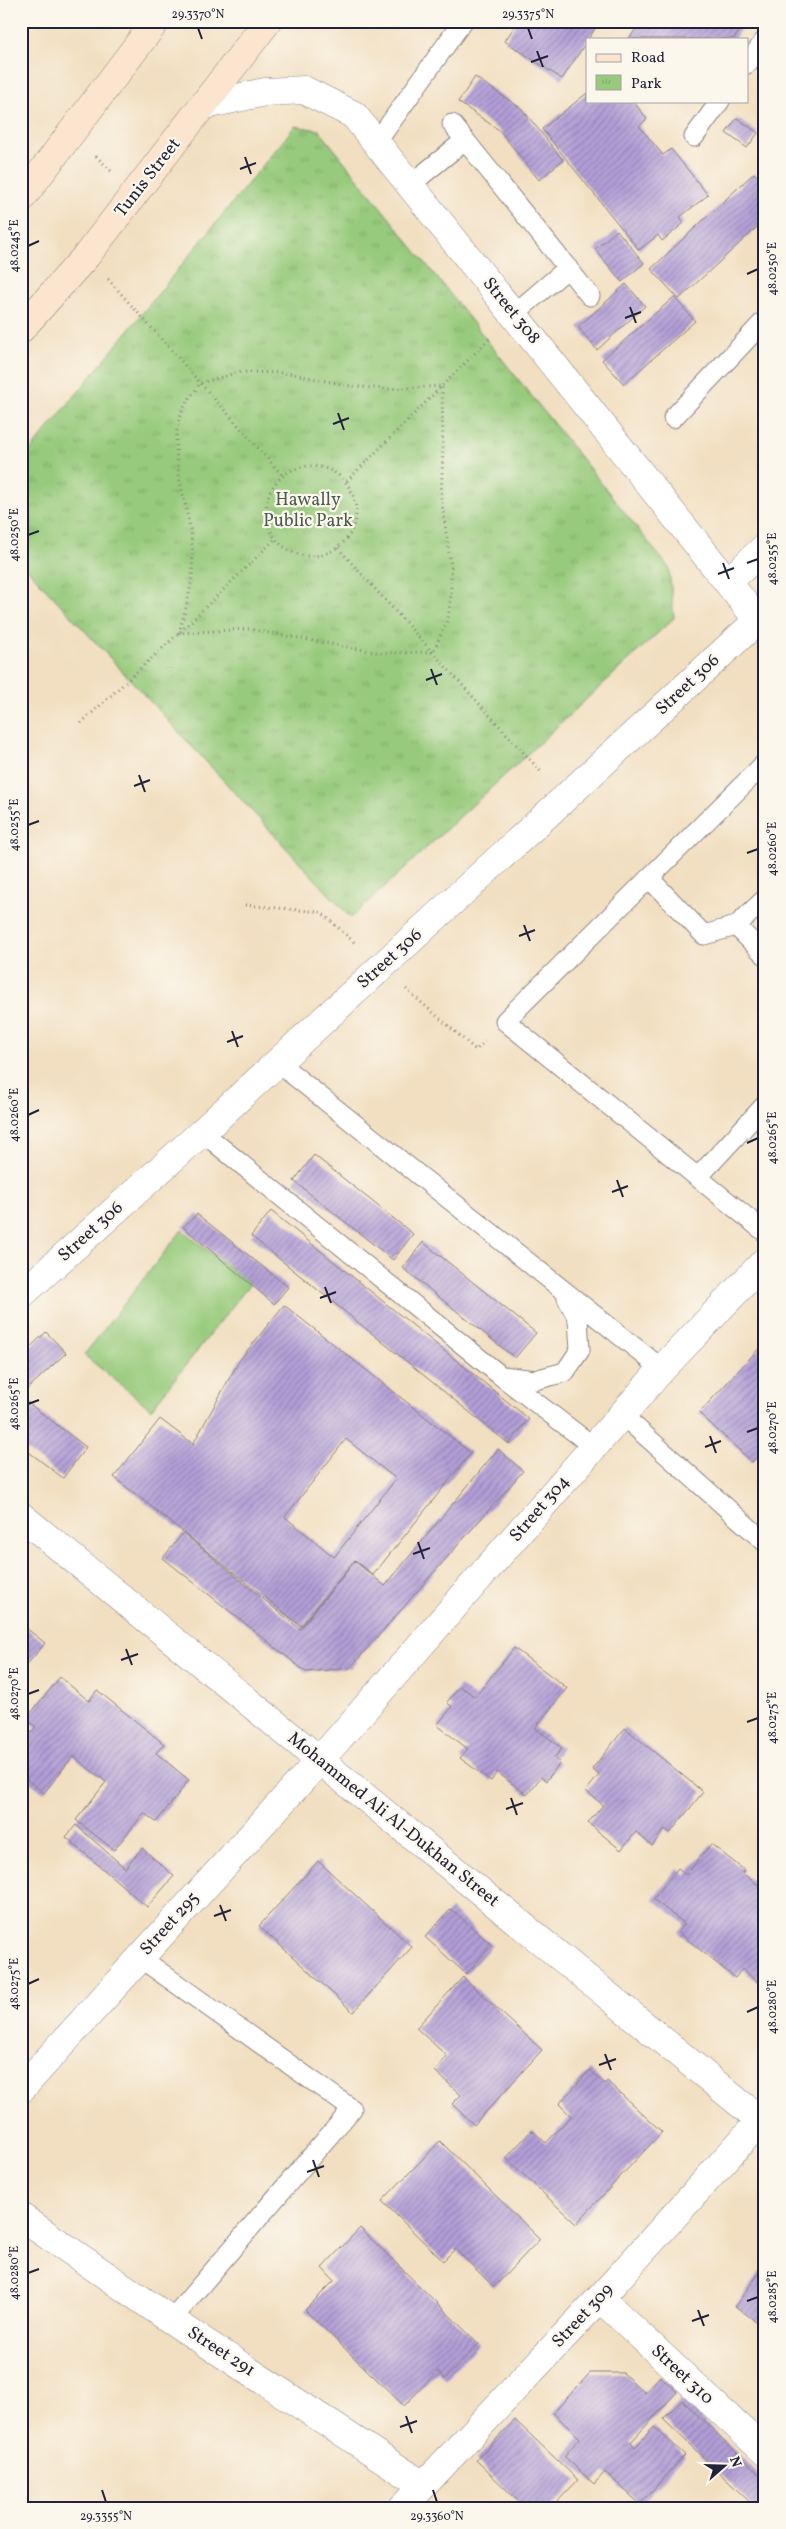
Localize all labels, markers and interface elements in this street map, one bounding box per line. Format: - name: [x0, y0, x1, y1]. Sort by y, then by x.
- text: 29.3370°N: [172, 7, 225, 23]
- text: 29.3375°N: [502, 7, 554, 23]
- legend: [586, 38, 748, 102]
- text: Road: [631, 48, 665, 69]
- text: Park: [631, 74, 662, 95]
- street label: Tunis Street: [109, 133, 187, 223]
- text: 48.0245°E: [7, 219, 23, 273]
- text: 48.0250°E: [765, 242, 781, 296]
- street label: Street 308: [476, 272, 546, 350]
- park label: Hawally Public Park: [263, 488, 353, 534]
- text: 48.0250°E: [7, 508, 23, 562]
- text: 48.0255°E: [765, 533, 781, 585]
- street label: Street 306: [650, 649, 726, 721]
- text: 48.0255°E: [7, 799, 23, 851]
- text: 48.0260°E: [765, 822, 781, 876]
- street label: Street 306: [352, 923, 428, 995]
- text: 48.0260°E: [7, 1088, 23, 1142]
- text: 48.0265°E: [765, 1111, 781, 1165]
- street label: Street 306: [53, 1196, 129, 1268]
- text: 48.0265°E: [7, 1377, 23, 1431]
- text: 48.0270°E: [765, 1401, 781, 1455]
- street label: Street 304: [504, 1470, 576, 1548]
- text: 48.0270°E: [7, 1667, 23, 1721]
- text: 48.0275°E: [765, 1692, 781, 1744]
- street label: Mohammed Ali Al-Dukhan Street: [282, 1727, 504, 1913]
- street label: Street 295: [135, 1887, 205, 1961]
- text: 48.0275°E: [7, 1958, 23, 2010]
- text: 48.0280°E: [765, 1980, 781, 2034]
- text: 48.0280°E: [7, 2246, 23, 2300]
- text: 48.0285°E: [765, 2271, 781, 2323]
- street label: Street 309: [547, 2278, 619, 2354]
- street label: Street 291: [182, 2321, 260, 2383]
- street label: Street 310: [645, 2339, 719, 2411]
- north arrow: [698, 2442, 748, 2492]
- text: N: [724, 2454, 745, 2470]
- text: 29.3355°N: [80, 2509, 132, 2525]
- text: 29.3360°N: [410, 2509, 464, 2525]

